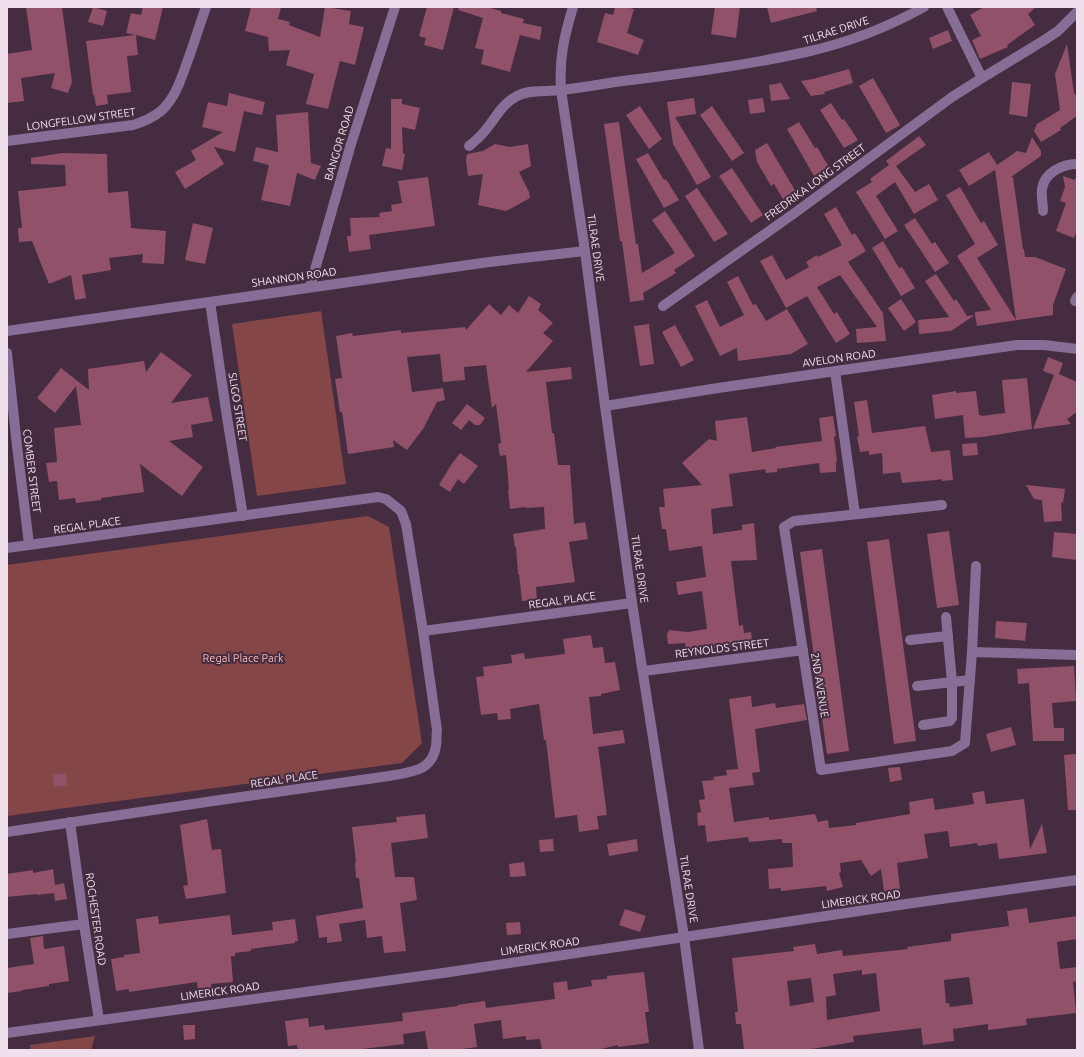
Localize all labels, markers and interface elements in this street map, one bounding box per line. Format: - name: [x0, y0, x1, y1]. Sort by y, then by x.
- street label: TILRAE DRIVE: [802, 14, 870, 46]
- street label: BANGOR ROAD: [322, 104, 356, 182]
- street label: LONGFELLOW STREET: [26, 105, 136, 133]
- street label: FREDRIKA LONG STREET: [762, 141, 868, 223]
- street label: TILRAE DRIVE: [585, 213, 607, 283]
- street label: SHANNON ROAD: [251, 265, 337, 289]
- street label: AVELON ROAD: [801, 347, 877, 369]
- street label: SLIGO STREET: [227, 372, 249, 442]
- street label: COMBER STREET: [21, 428, 43, 514]
- street label: REGAL PLACE: [53, 514, 121, 536]
- street label: TILRAE DRIVE: [629, 534, 651, 604]
- street label: REGAL PLACE: [528, 589, 596, 611]
- street label: REYNOLDS STREET: [674, 636, 770, 660]
- park label: Regal Place Park: [203, 652, 284, 664]
- street label: 2ND AVENUE: [809, 652, 831, 718]
- street label: REGAL PLACE: [250, 768, 318, 790]
- street label: TILRAE DRIVE: [678, 854, 700, 924]
- street label: ROCHESTER ROAD: [84, 872, 108, 966]
- street label: LIMERICK ROAD: [821, 887, 902, 911]
- street label: LIMERICK ROAD: [500, 934, 581, 958]
- street label: LIMERICK ROAD: [180, 979, 261, 1003]

